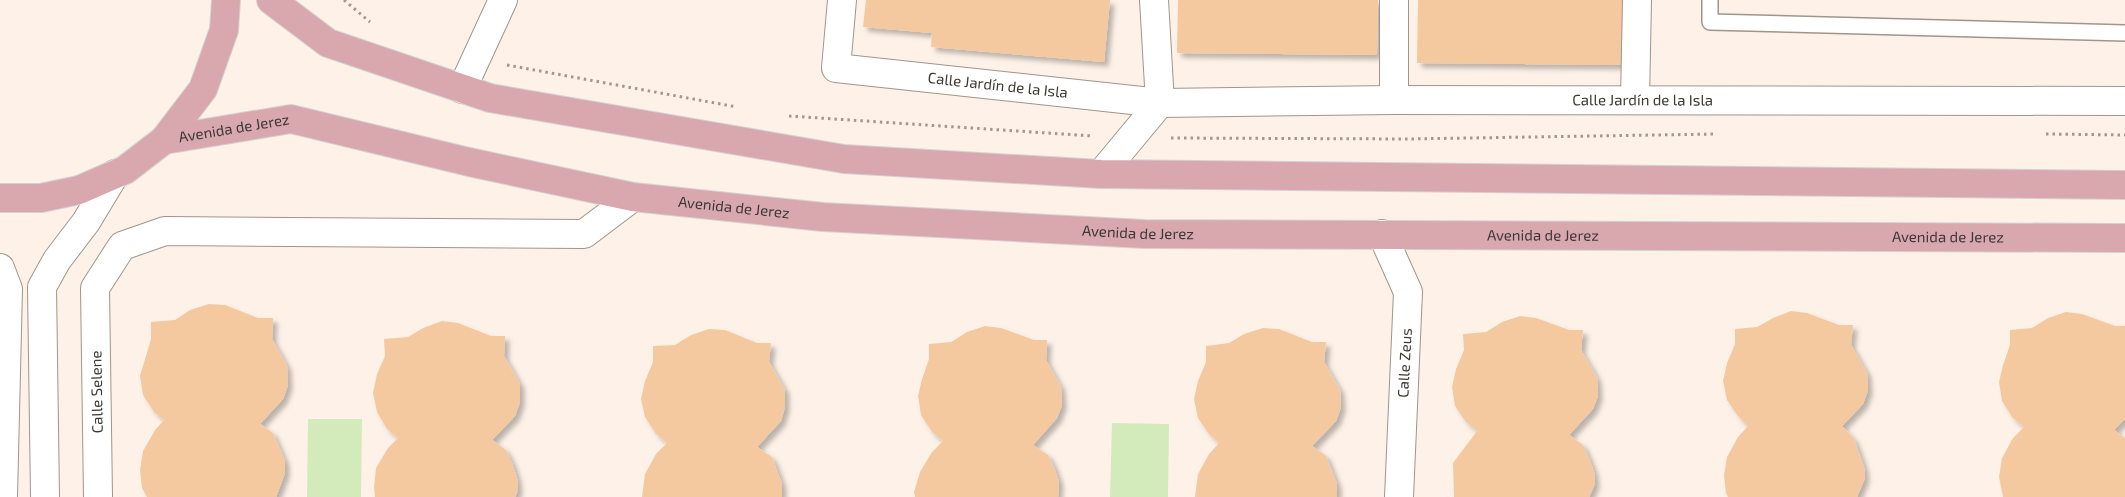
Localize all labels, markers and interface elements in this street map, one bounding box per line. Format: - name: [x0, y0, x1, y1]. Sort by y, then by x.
- street label: Calle Jardín de la Isla: [927, 68, 1069, 101]
- street label: Calle Jardín de la Isla: [1572, 90, 1713, 108]
- street label: Avenida de Jerez: [177, 109, 291, 145]
- street label: Avenida de Jerez: [677, 192, 791, 221]
- street label: Avenida de Jerez: [1082, 221, 1194, 242]
- street label: Avenida de Jerez: [1487, 225, 1599, 244]
- street label: Avenida de Jerez: [1892, 227, 2004, 246]
- street label: Calle Zeus: [1393, 328, 1415, 398]
- street label: Calle Selene: [86, 350, 106, 434]

